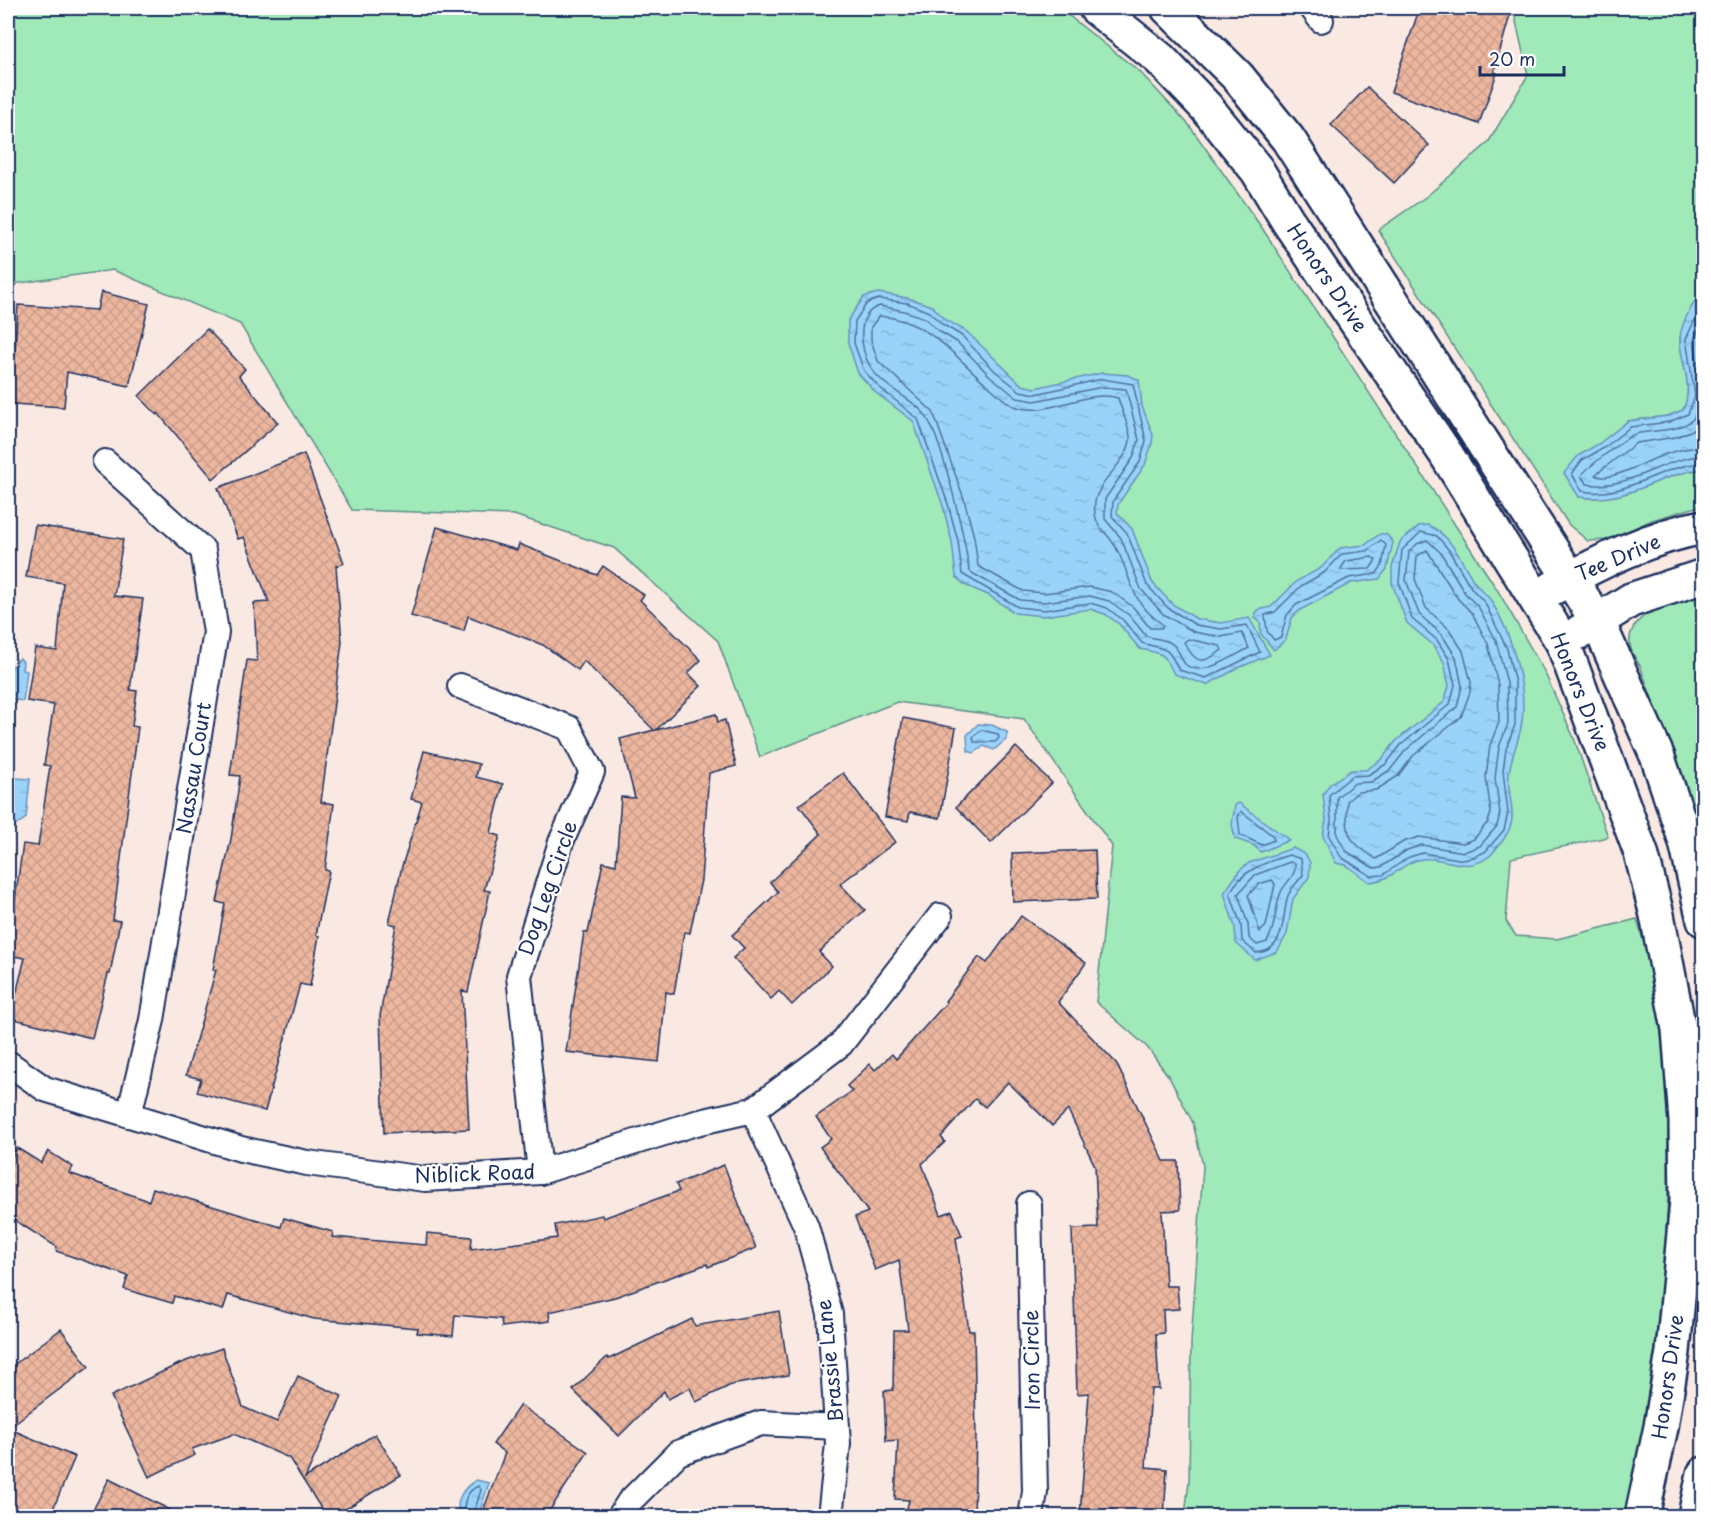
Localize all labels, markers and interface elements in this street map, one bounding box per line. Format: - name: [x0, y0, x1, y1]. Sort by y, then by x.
- scale bar: [1480, 39, 1564, 77]
- text: 20 m: [1489, 45, 1535, 72]
- street label: Honors Drive: [1280, 217, 1375, 338]
- street label: Tee Drive: [1571, 526, 1665, 588]
- street label: Honors Drive: [1543, 628, 1618, 756]
- street label: Nassau Court: [168, 700, 218, 836]
- street label: Dog Leg Circle: [510, 816, 584, 959]
- street label: Niblick Road: [414, 1156, 536, 1190]
- street label: Brassie Lane: [808, 1298, 850, 1424]
- street label: Iron Circle: [1015, 1309, 1047, 1411]
- street label: Honors Drive: [1643, 1312, 1691, 1441]

